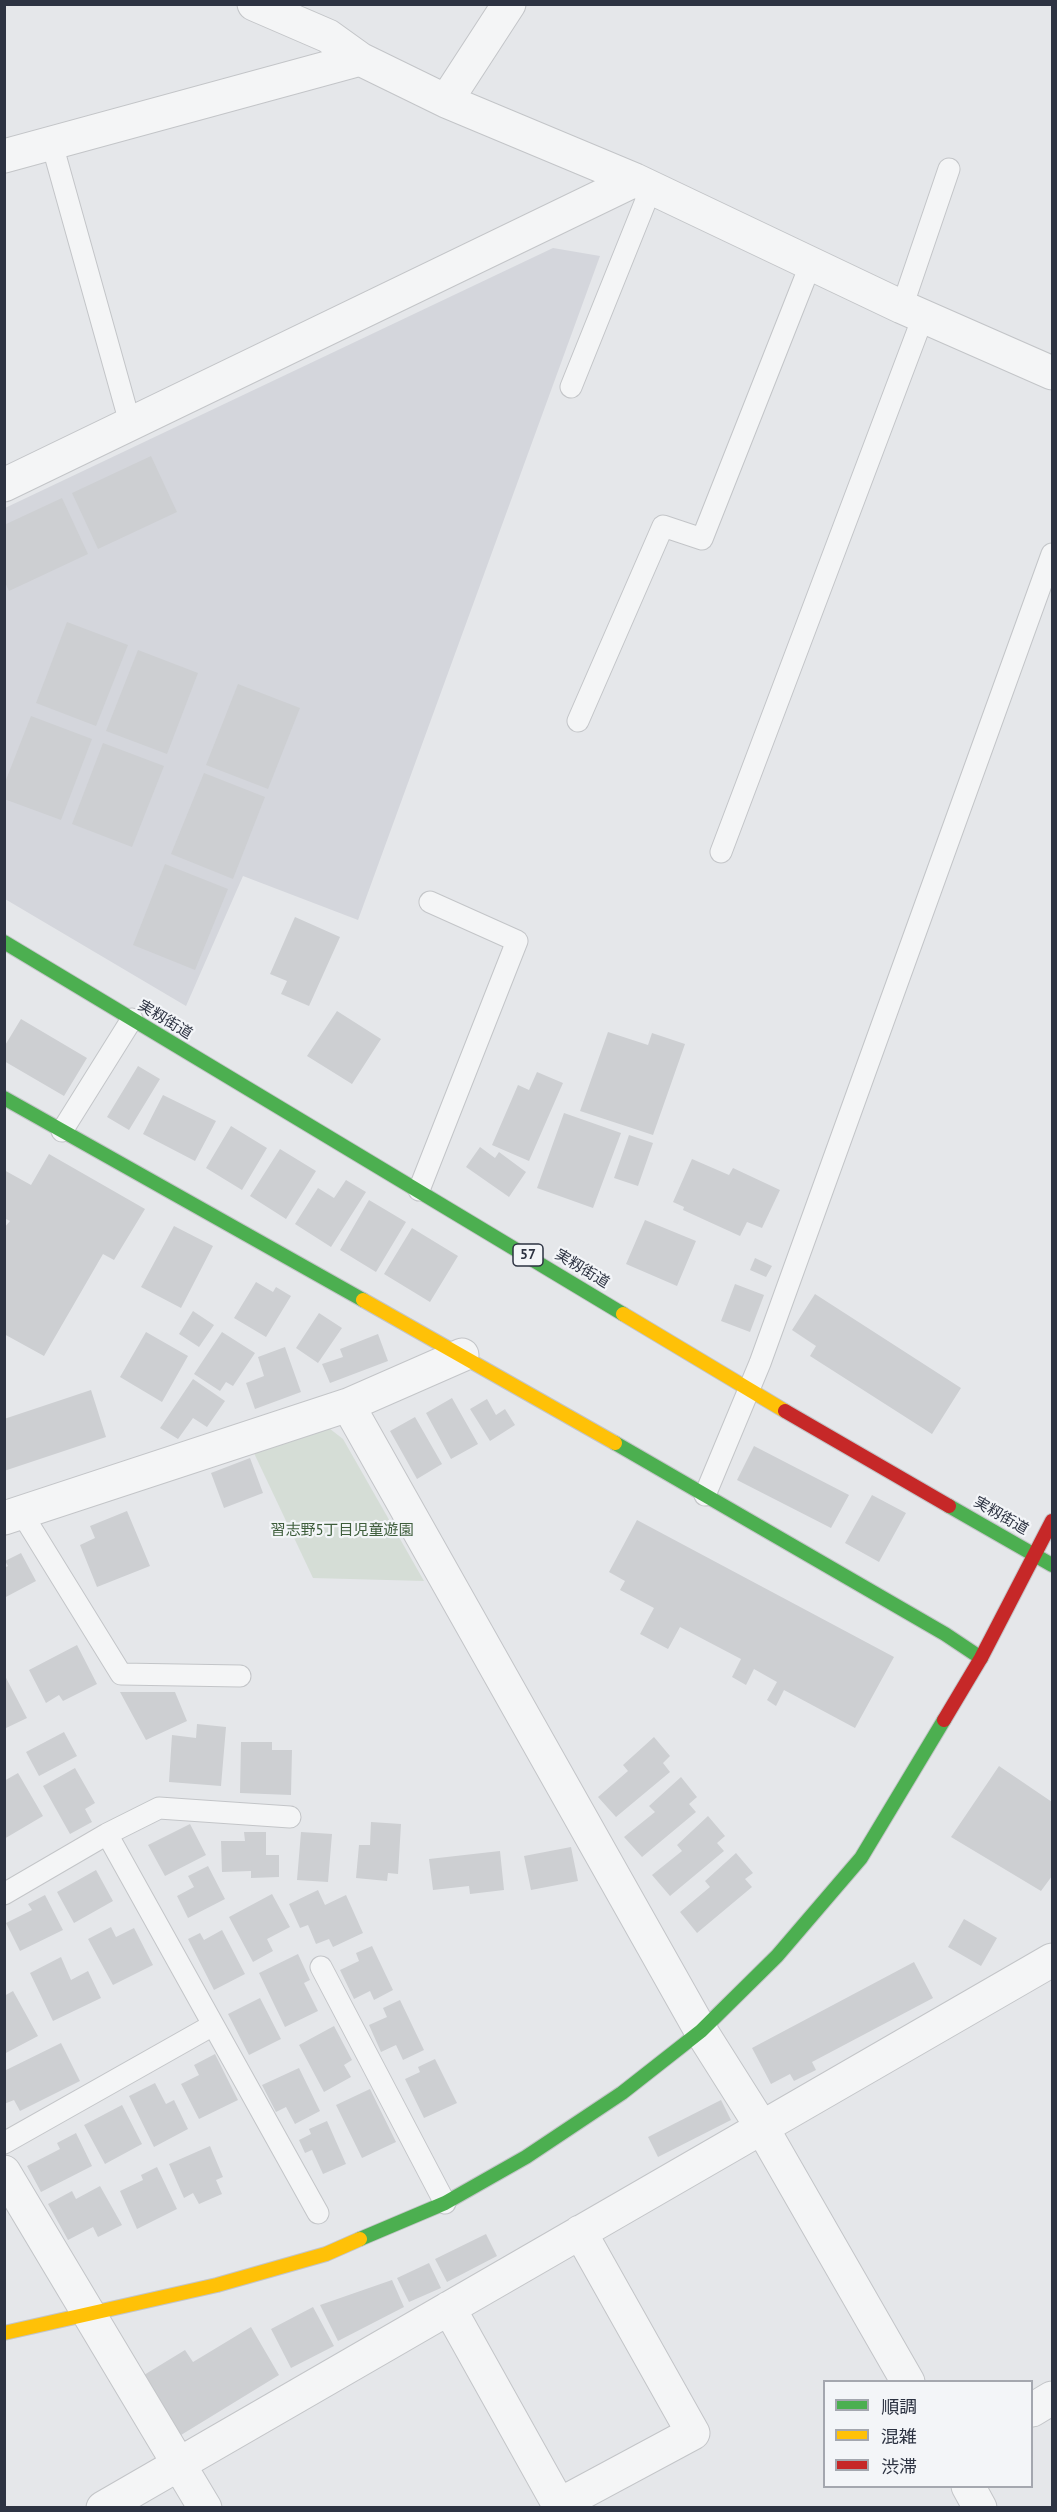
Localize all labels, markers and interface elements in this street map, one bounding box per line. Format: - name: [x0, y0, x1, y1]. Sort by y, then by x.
- street label: 実籾街道: [135, 997, 195, 1043]
- road number: 57: [513, 1244, 543, 1266]
- street label: 実籾街道: [552, 1246, 612, 1292]
- street label: 実籾街道: [971, 1493, 1031, 1539]
- park label: 習志野5丁目児童遊園: [270, 1522, 414, 1540]
- legend: [823, 2380, 1033, 2488]
- text: 順調: [881, 2395, 917, 2418]
- text: 混雑: [881, 2425, 917, 2448]
- text: 渋滞: [881, 2455, 917, 2478]

